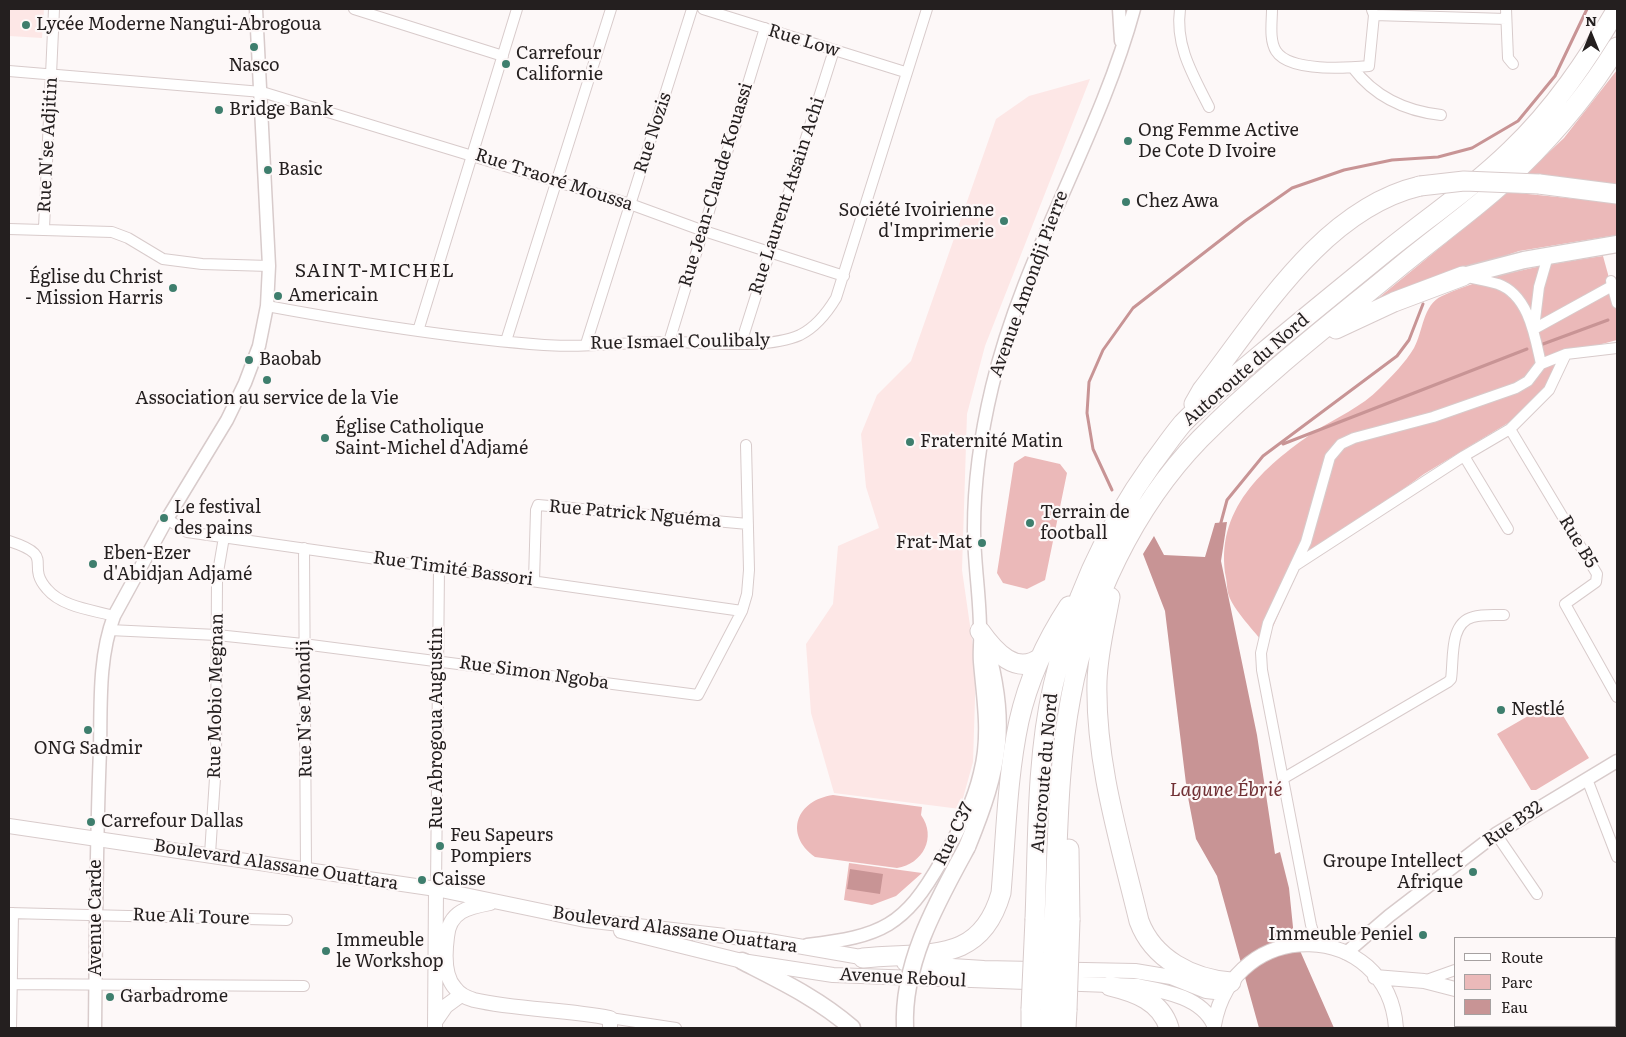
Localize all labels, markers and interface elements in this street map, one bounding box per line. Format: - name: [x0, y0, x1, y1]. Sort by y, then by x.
- north arrow: [1566, 10, 1616, 60]
- text: N: [1585, 10, 1597, 30]
- place label: Lycée Moderne Nangui-Abrogoua: [36, 14, 321, 36]
- marker: Lycée Moderne Nangui-Abrogoua: [20, 19, 32, 31]
- street label: Rue Low: [766, 20, 842, 62]
- marker: Nasco: [248, 41, 260, 53]
- place label: Carrefour Californie: [516, 43, 603, 86]
- place label: Nasco: [228, 55, 280, 77]
- marker: Carrefour Californie: [500, 58, 512, 70]
- street label: Rue N'se Adjitin: [34, 76, 62, 214]
- street label: Rue Jean-Claude Kouassi: [675, 80, 757, 290]
- street label: Rue Nozis: [630, 90, 676, 176]
- street label: Rue Laurent Atsain Achi: [745, 94, 829, 298]
- place label: Bridge Bank: [229, 99, 333, 121]
- marker: Bridge Bank: [213, 104, 225, 116]
- place label: Ong Femme Active De Cote D Ivoire: [1138, 120, 1299, 162]
- marker: Ong Femme Active De Cote D Ivoire: [1122, 135, 1134, 147]
- street label: Rue Traoré Moussa: [472, 144, 636, 216]
- place label: Basic: [278, 159, 323, 181]
- marker: Basic: [262, 164, 274, 176]
- street label: Avenue Amondji Pierre: [985, 188, 1073, 380]
- place label: Chez Awa: [1136, 191, 1219, 213]
- marker: Chez Awa: [1120, 196, 1132, 208]
- place label: Société Ivoirienne d'Imprimerie: [839, 200, 994, 242]
- marker: Société Ivoirienne d'Imprimerie: [998, 215, 1010, 227]
- district label: SAINT-MICHEL: [293, 260, 457, 282]
- place label: Église du Christ - Mission Harris: [25, 267, 163, 310]
- marker: Église du Christ - Mission Harris: [167, 282, 179, 294]
- place label: Americain: [288, 285, 378, 307]
- marker: Americain: [272, 290, 284, 302]
- street label: Autoroute du Nord: [1178, 309, 1314, 431]
- street label: Rue Ismael Coulibaly: [590, 330, 770, 354]
- place label: Baobab: [259, 349, 321, 371]
- marker: Baobab: [243, 354, 255, 366]
- marker: Association au service de la Vie: [261, 374, 273, 386]
- place label: Association au service de la Vie: [135, 388, 399, 410]
- place label: Église Catholique Saint-Michel d'Adjamé: [335, 417, 528, 459]
- place label: Fraternité Matin: [920, 431, 1063, 453]
- marker: Église Catholique Saint-Michel d'Adjamé: [319, 432, 331, 444]
- marker: Fraternité Matin: [904, 436, 916, 448]
- street label: Rue Patrick Nguéma: [548, 496, 722, 532]
- place label: Le festival des pains: [174, 497, 261, 540]
- place label: Terrain de football: [1040, 502, 1130, 544]
- marker: Le festival des pains: [158, 512, 170, 524]
- street label: Rue B5: [1554, 512, 1602, 572]
- marker: Terrain de football: [1024, 517, 1036, 529]
- place label: Frat-Mat: [896, 532, 972, 554]
- marker: Frat-Mat: [976, 537, 988, 549]
- place label: Eben-Ezer d'Abidjan Adjamé: [103, 543, 252, 586]
- street label: Rue Timité Bassori: [372, 547, 534, 591]
- marker: Eben-Ezer d'Abidjan Adjamé: [87, 558, 99, 570]
- street label: Rue Mobio Megnan: [204, 613, 228, 779]
- street label: Rue Abrogoua Augustin: [426, 627, 448, 829]
- street label: Rue N'se Mondji: [293, 640, 317, 778]
- street label: Rue Simon Ngoba: [458, 652, 610, 694]
- street label: Autoroute du Nord: [1027, 692, 1063, 854]
- place label: Nestlé: [1511, 699, 1565, 721]
- marker: Nestlé: [1495, 704, 1507, 716]
- marker: ONG Sadmir: [82, 724, 94, 736]
- place label: ONG Sadmir: [34, 738, 142, 760]
- water label: Lagune Ébrié: [1169, 779, 1283, 801]
- street label: Rue B32: [1479, 796, 1547, 852]
- street label: Rue C37: [929, 799, 979, 869]
- place label: Carrefour Dallas: [101, 811, 243, 833]
- marker: Carrefour Dallas: [85, 816, 97, 828]
- place label: Feu Sapeurs Pompiers: [450, 825, 553, 868]
- street label: Boulevard Alassane Ouattara: [152, 835, 400, 895]
- marker: Feu Sapeurs Pompiers: [434, 840, 446, 852]
- place label: Groupe Intellect Afrique: [1323, 851, 1463, 894]
- street label: Avenue Carde: [85, 859, 107, 977]
- marker: Groupe Intellect Afrique: [1467, 866, 1479, 878]
- place label: Caisse: [432, 869, 486, 891]
- marker: Caisse: [416, 874, 428, 886]
- street label: Boulevard Alassane Ouattara: [551, 902, 799, 958]
- street label: Rue Ali Toure: [132, 904, 250, 930]
- place label: Immeuble Peniel: [1268, 924, 1413, 946]
- marker: Immeuble Peniel: [1417, 929, 1429, 941]
- place label: Immeuble le Workshop: [336, 930, 444, 972]
- legend: [1454, 937, 1616, 1027]
- marker: Immeuble le Workshop: [320, 945, 332, 957]
- text: Route: [1501, 945, 1543, 968]
- street label: Avenue Reboul: [839, 964, 967, 992]
- text: Parc: [1501, 970, 1532, 993]
- place label: Garbadrome: [120, 986, 228, 1008]
- marker: Garbadrome: [104, 991, 116, 1003]
- text: Eau: [1501, 995, 1528, 1018]

